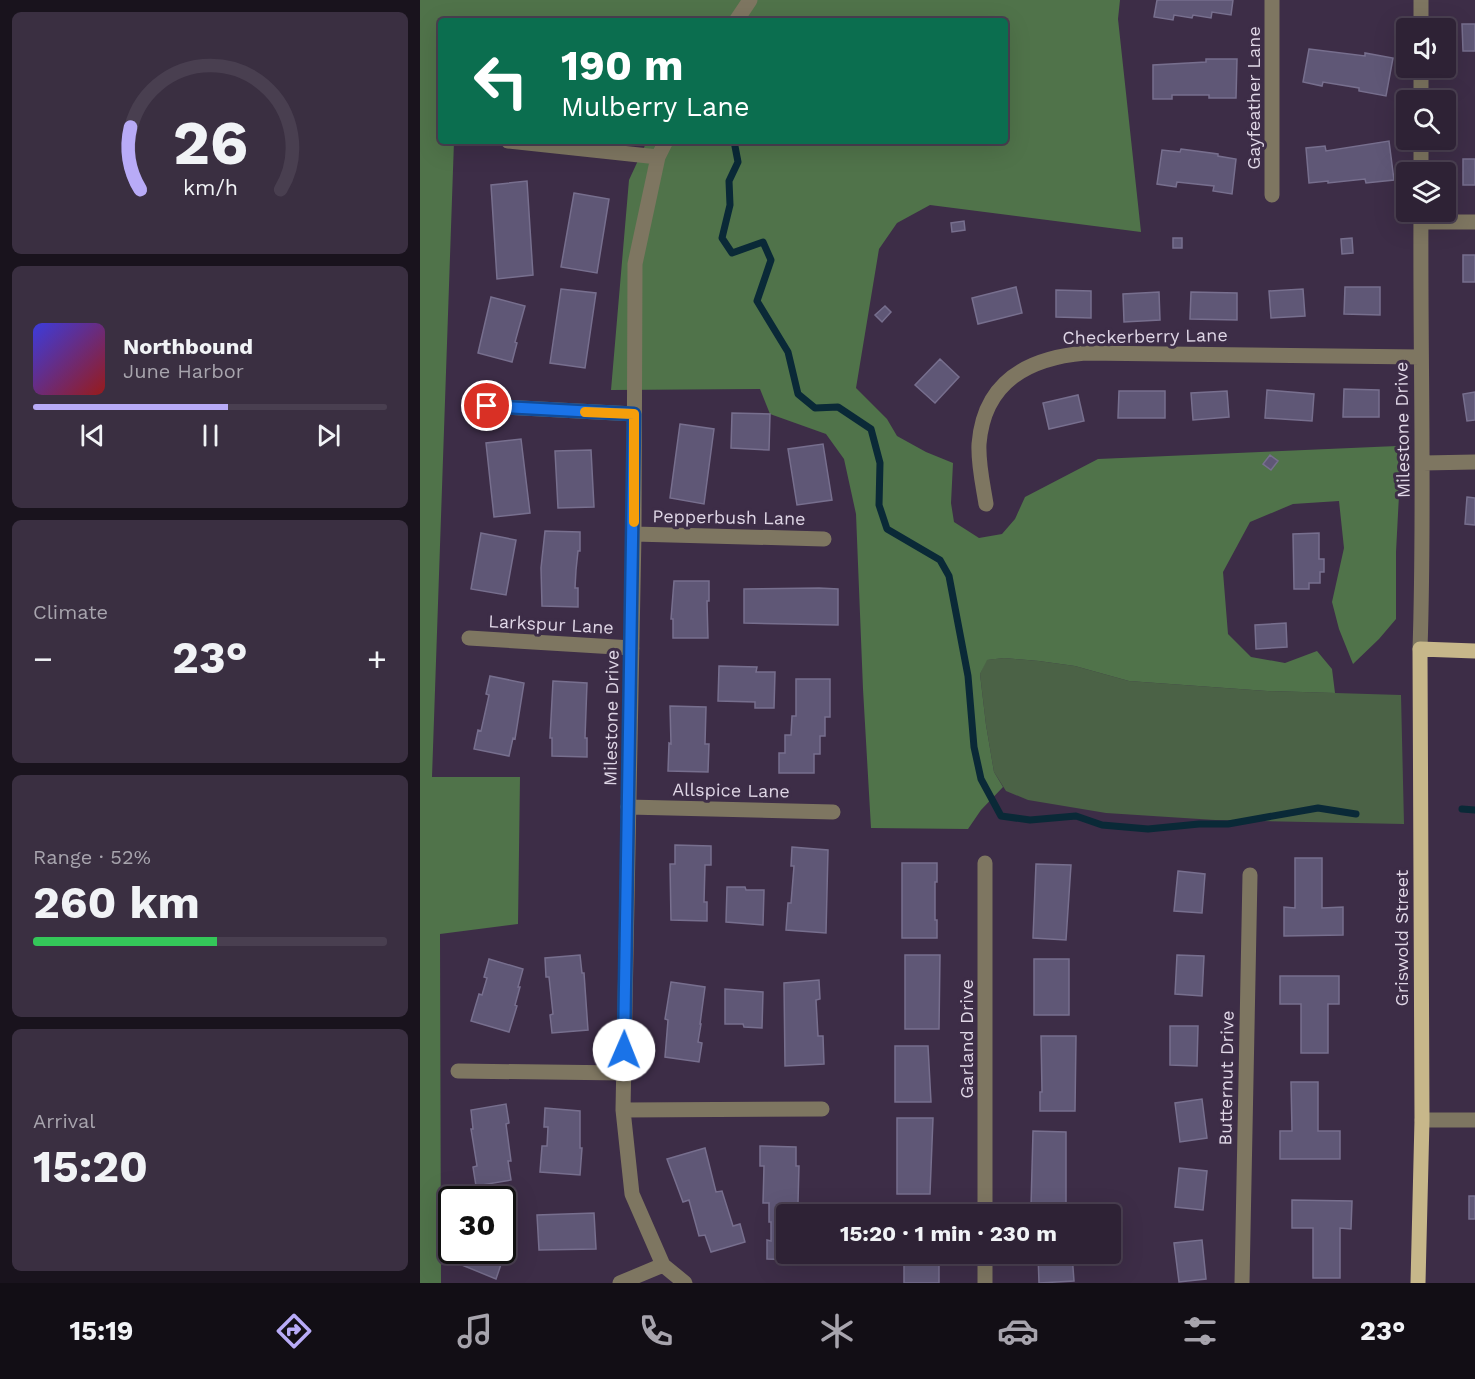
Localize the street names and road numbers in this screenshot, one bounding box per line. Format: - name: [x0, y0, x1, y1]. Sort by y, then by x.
- street label: Gayfeather Lane: [1243, 26, 1264, 170]
- street label: Checkerberry Lane: [1062, 324, 1228, 348]
- street label: Milestone Drive: [1390, 362, 1414, 498]
- street label: Pepperbush Lane: [652, 505, 806, 529]
- street label: Larkspur Lane: [488, 610, 614, 638]
- street label: Milestone Drive: [599, 650, 623, 786]
- street label: Allspice Lane: [672, 778, 790, 802]
- street label: Griswold Street: [1391, 869, 1412, 1006]
- street label: Garland Drive: [956, 979, 977, 1099]
- street label: Butternut Drive: [1214, 1010, 1238, 1146]

